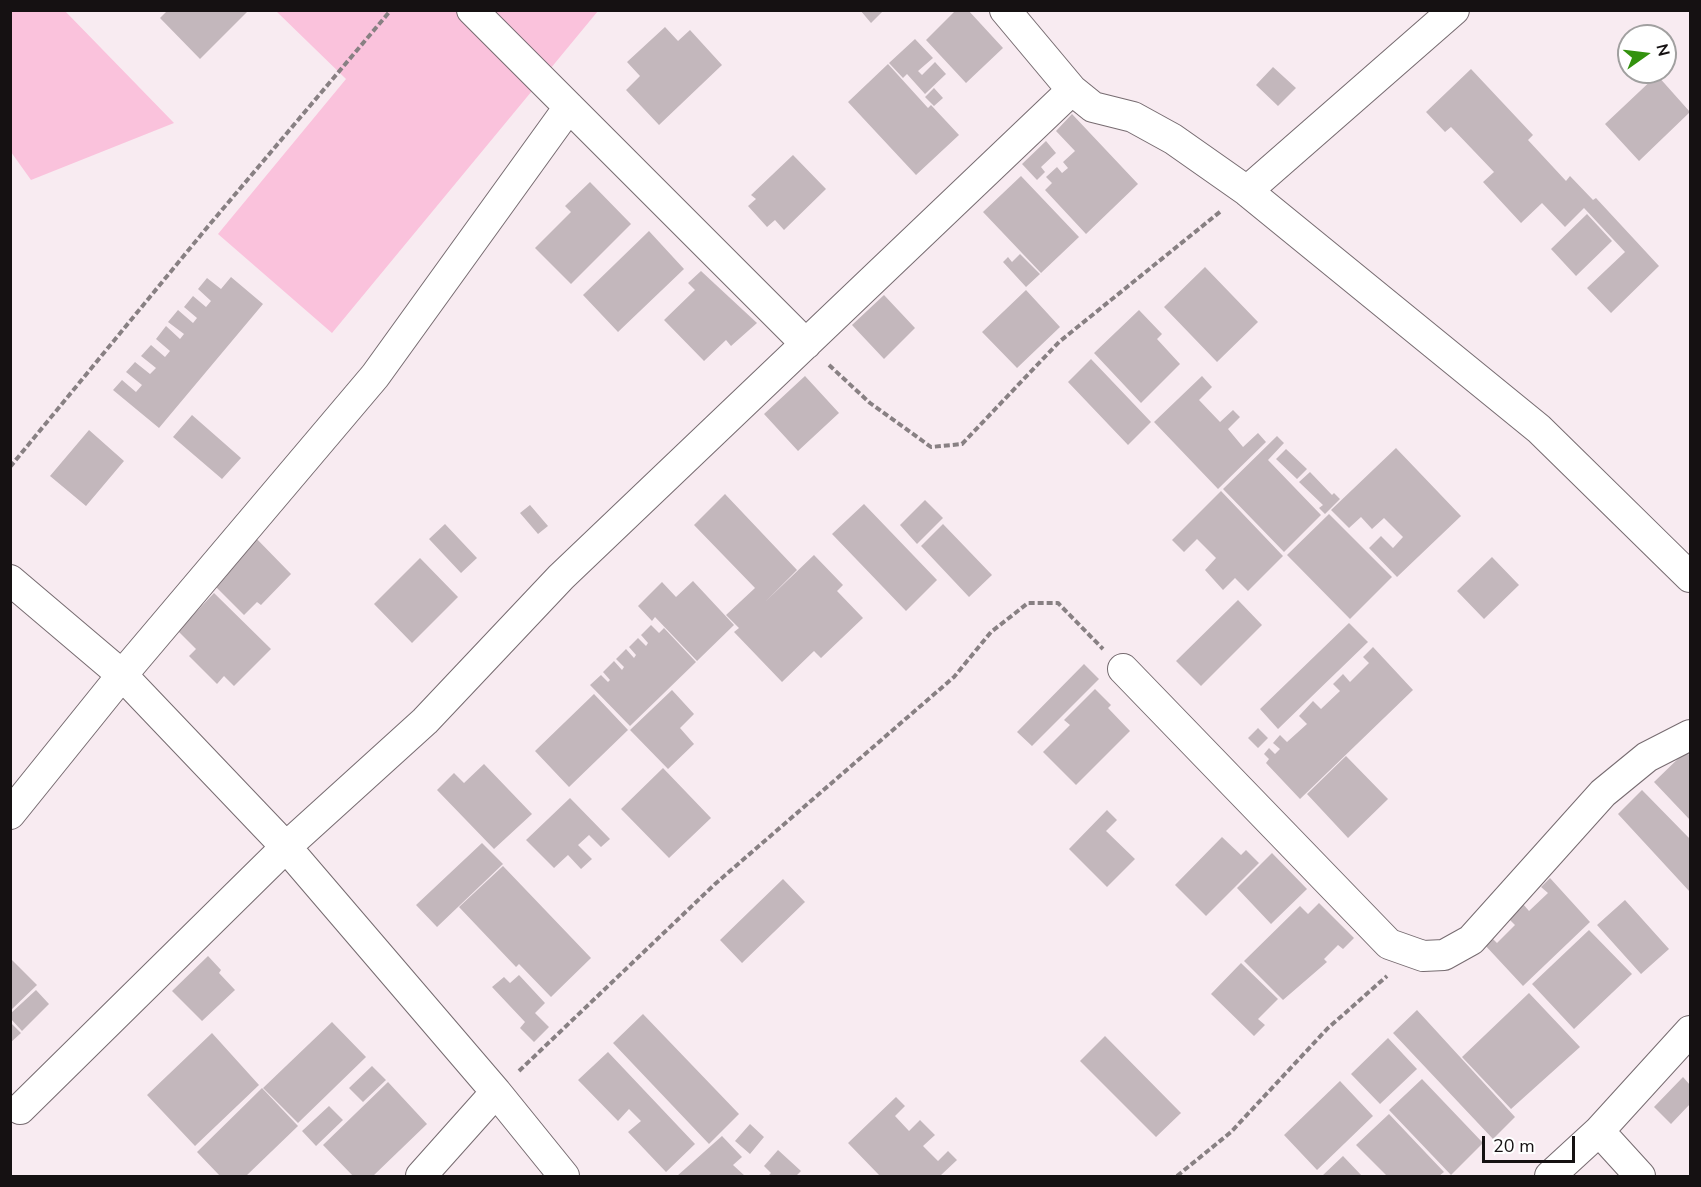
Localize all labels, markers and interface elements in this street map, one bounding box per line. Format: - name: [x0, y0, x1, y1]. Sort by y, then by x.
- north arrow: [1617, 24, 1677, 84]
- text: N: [1650, 42, 1675, 59]
- scale bar: [1485, 1124, 1578, 1162]
- text: 20 m: [1493, 1134, 1535, 1158]

